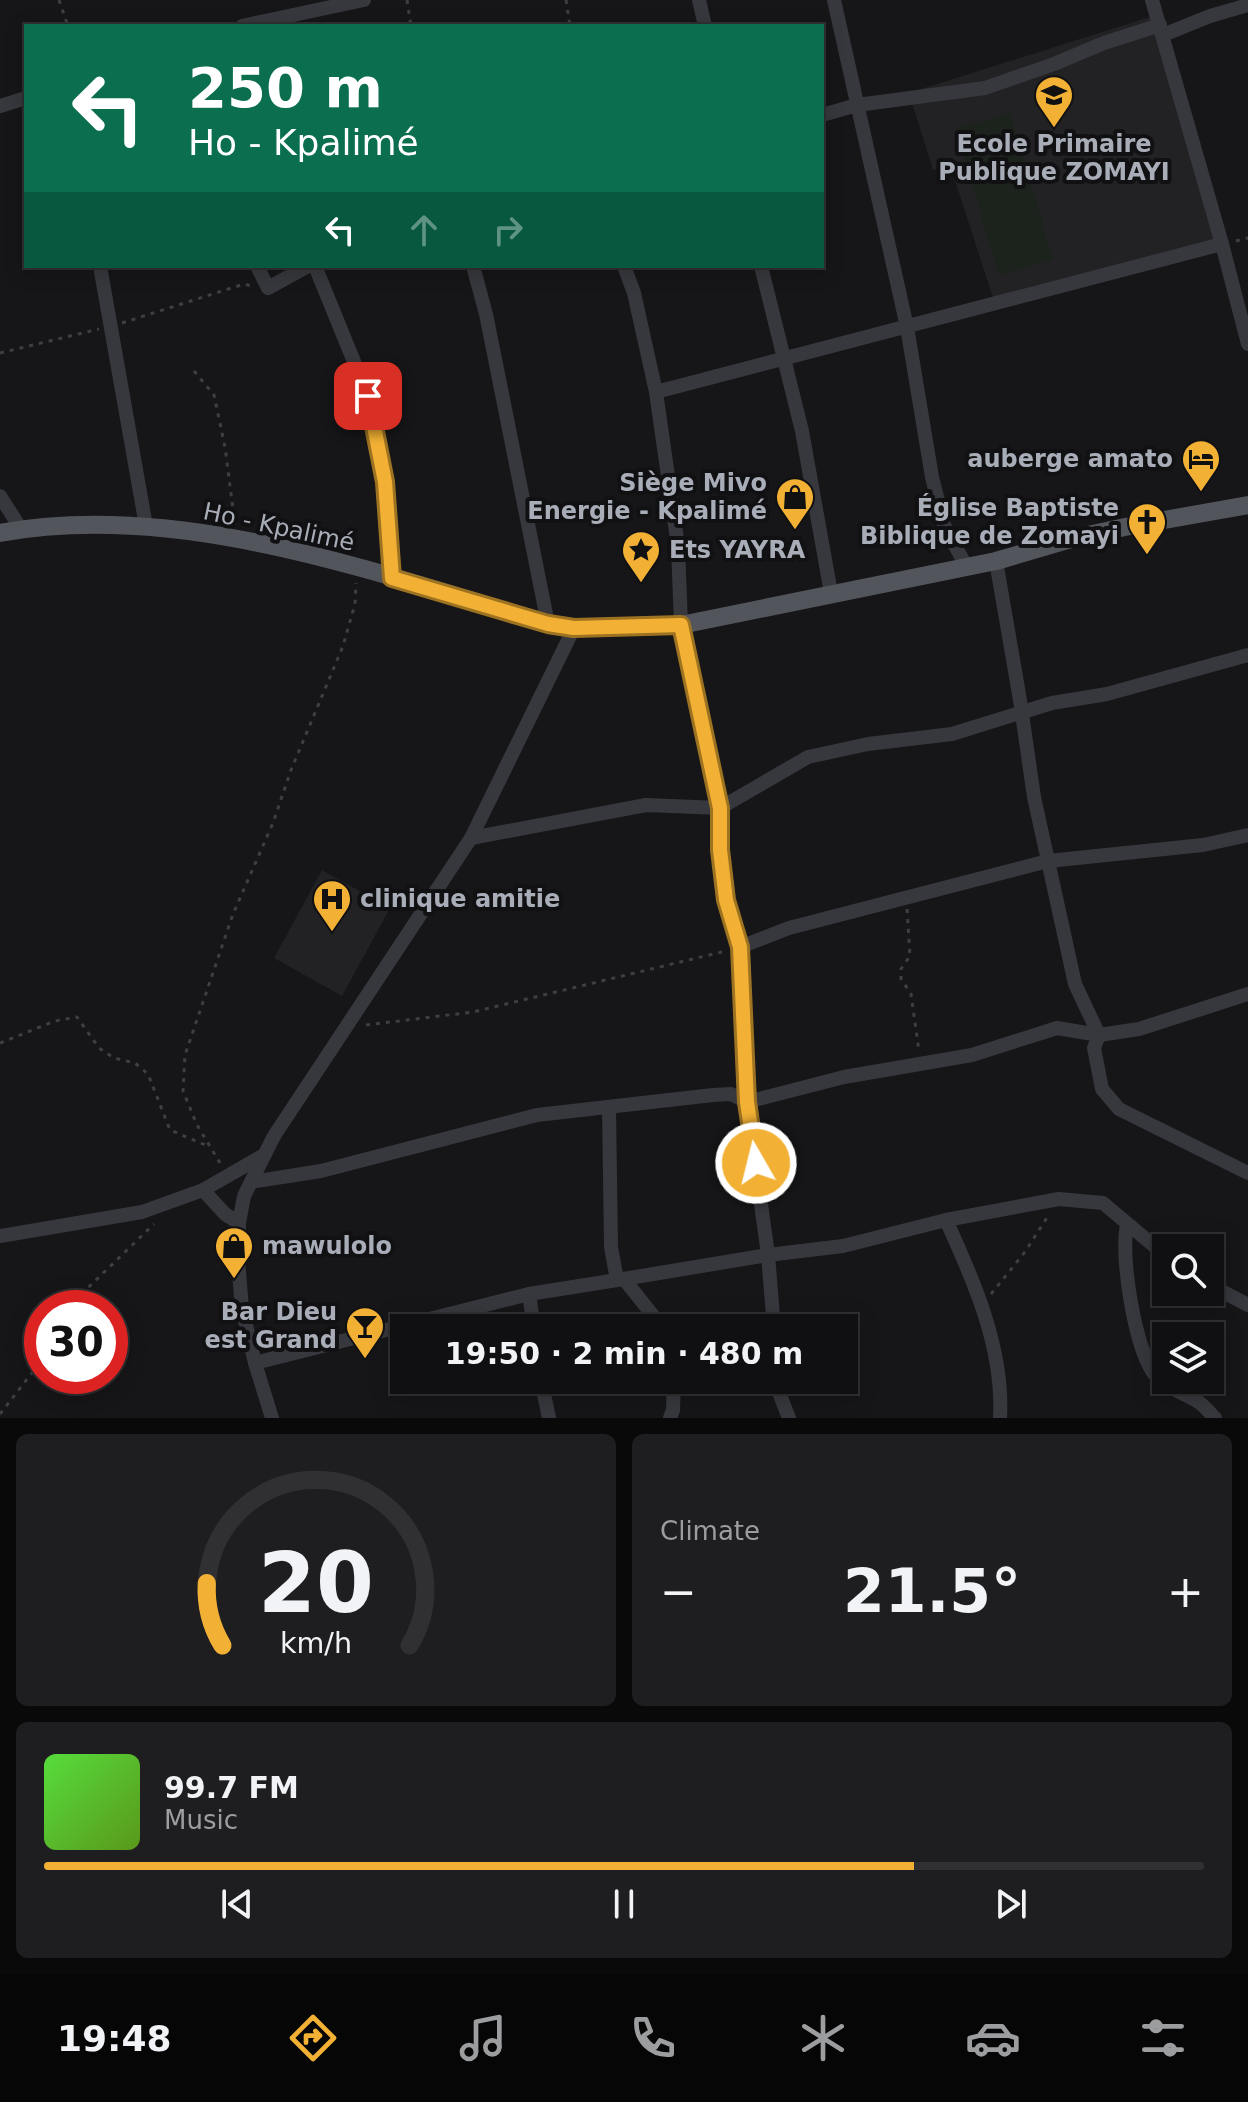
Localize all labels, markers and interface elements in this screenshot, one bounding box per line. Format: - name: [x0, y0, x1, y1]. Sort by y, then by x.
- text: 250 m: [188, 55, 383, 120]
- icon: left: [56, 56, 160, 160]
- school or university icon: Ecole Primaire Publique ZOMAYI: [1033, 74, 1075, 129]
- text: Ho - Kpalimé: [188, 122, 419, 163]
- place label: Ecole Primaire Publique ZOMAYI: [938, 130, 1170, 186]
- icon: left: [318, 208, 362, 252]
- icon: ahead: [402, 208, 446, 252]
- icon: right: [486, 208, 530, 252]
- pin: [334, 362, 402, 430]
- icon: arrive: [346, 374, 390, 418]
- hotel icon: auberge amato: [1180, 438, 1222, 493]
- place label: auberge amato: [967, 445, 1173, 473]
- place label: Siège Mivo Energie - Kpalimé: [527, 469, 767, 525]
- shop icon: Siège Mivo Energie - Kpalimé: [774, 476, 816, 531]
- place label: Église Baptiste Biblique de Zomayi: [860, 493, 1119, 550]
- street label: Ho - Kpalimé: [201, 497, 357, 557]
- church icon: Église Baptiste Biblique de Zomayi: [1126, 501, 1168, 556]
- place icon: Ets YAYRA: [620, 529, 662, 584]
- place label: Ets YAYRA: [669, 536, 806, 564]
- hospital icon: clinique amitie: [311, 878, 353, 933]
- place label: clinique amitie: [360, 885, 560, 913]
- position arrow: [714, 1121, 798, 1205]
- shop icon: mawulolo: [213, 1225, 255, 1280]
- place label: mawulolo: [262, 1232, 392, 1260]
- map controls: [1152, 1234, 1224, 1394]
- button: search: [1152, 1234, 1224, 1306]
- speed limit sign: 30: [24, 1290, 128, 1394]
- place label: Bar Dieu est Grand: [205, 1298, 337, 1354]
- bar icon: Bar Dieu est Grand: [344, 1305, 386, 1360]
- button: layers: [1152, 1322, 1224, 1394]
- text: 19:50 · 2 min · 480 m: [445, 1336, 803, 1371]
- text: Climate: [660, 1516, 760, 1546]
- text: 20: [258, 1535, 374, 1632]
- text: 21.5°: [843, 1556, 1021, 1626]
- text: −: [660, 1566, 697, 1617]
- text: +: [1167, 1566, 1204, 1617]
- text: km/h: [280, 1626, 352, 1660]
- text: 99.7 FM: [164, 1770, 299, 1805]
- text: Music: [164, 1805, 238, 1835]
- icon: previous: [215, 1882, 259, 1926]
- icon: pause: [602, 1882, 646, 1926]
- icon: next: [989, 1882, 1033, 1926]
- icon: directions: [285, 2010, 341, 2066]
- icon: music: [455, 2010, 511, 2066]
- icon: phone: [625, 2010, 681, 2066]
- icon: climate: [795, 2010, 851, 2066]
- icon: car: [965, 2010, 1021, 2066]
- icon: filters: [1135, 2010, 1191, 2066]
- text: 19:48: [57, 2018, 172, 2059]

